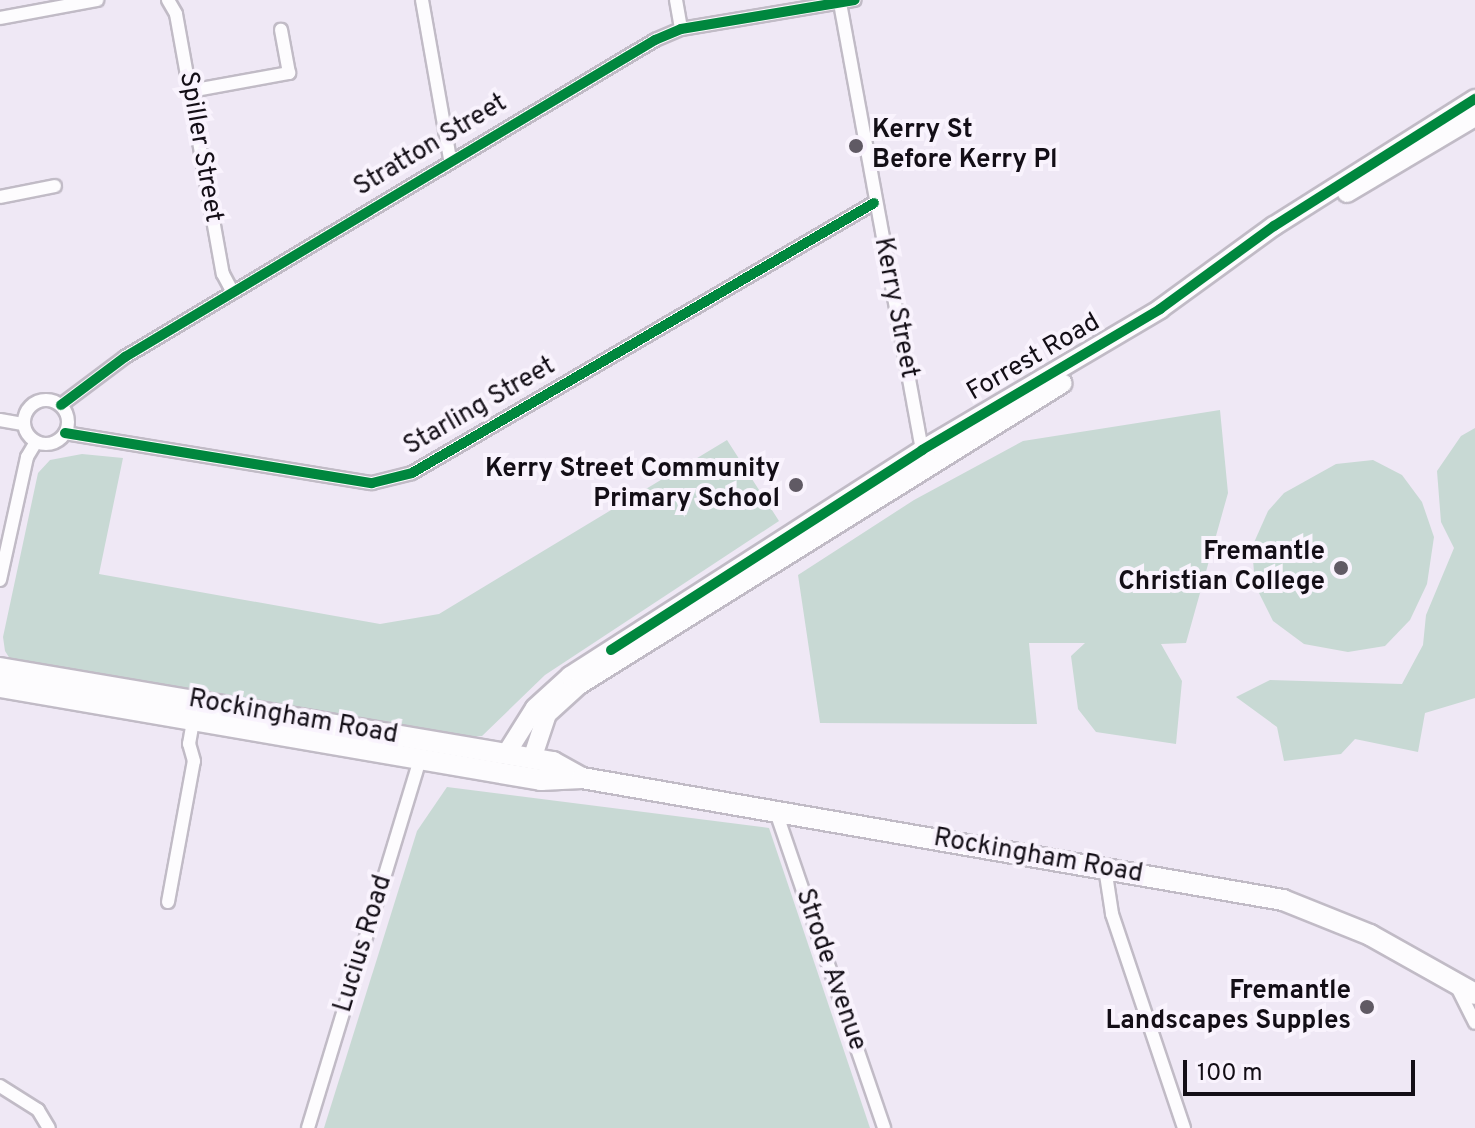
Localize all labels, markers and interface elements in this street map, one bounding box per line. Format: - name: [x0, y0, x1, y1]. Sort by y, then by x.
- street label: Spiller Street: [171, 69, 229, 225]
- street label: Stratton Street: [349, 88, 513, 204]
- place label: Kerry St Before Kerry Pl: [872, 115, 1058, 176]
- marker: Kerry St Before Kerry Pl: [847, 137, 865, 155]
- street label: Kerry Street: [866, 235, 924, 381]
- street label: Forrest Road: [962, 307, 1106, 409]
- street label: Starling Street: [399, 351, 561, 463]
- place label: Kerry Street Community Primary School: [485, 454, 780, 516]
- marker: Kerry Street Community Primary School: [787, 476, 805, 494]
- place label: Fremantle Christian College: [1118, 537, 1325, 598]
- marker: Fremantle Christian College: [1332, 559, 1350, 577]
- street label: Rockingham Road: [186, 684, 400, 752]
- street label: Rockingham Road: [931, 823, 1145, 891]
- street label: Lucius Road: [328, 872, 400, 1016]
- street label: Strode Avenue: [788, 884, 872, 1056]
- place label: Fremantle Landscapes Supples: [1105, 976, 1351, 1038]
- marker: Fremantle Landscapes Supples: [1358, 998, 1376, 1016]
- scale bar: [1187, 1044, 1419, 1094]
- text: 100 m: [1197, 1059, 1263, 1089]

